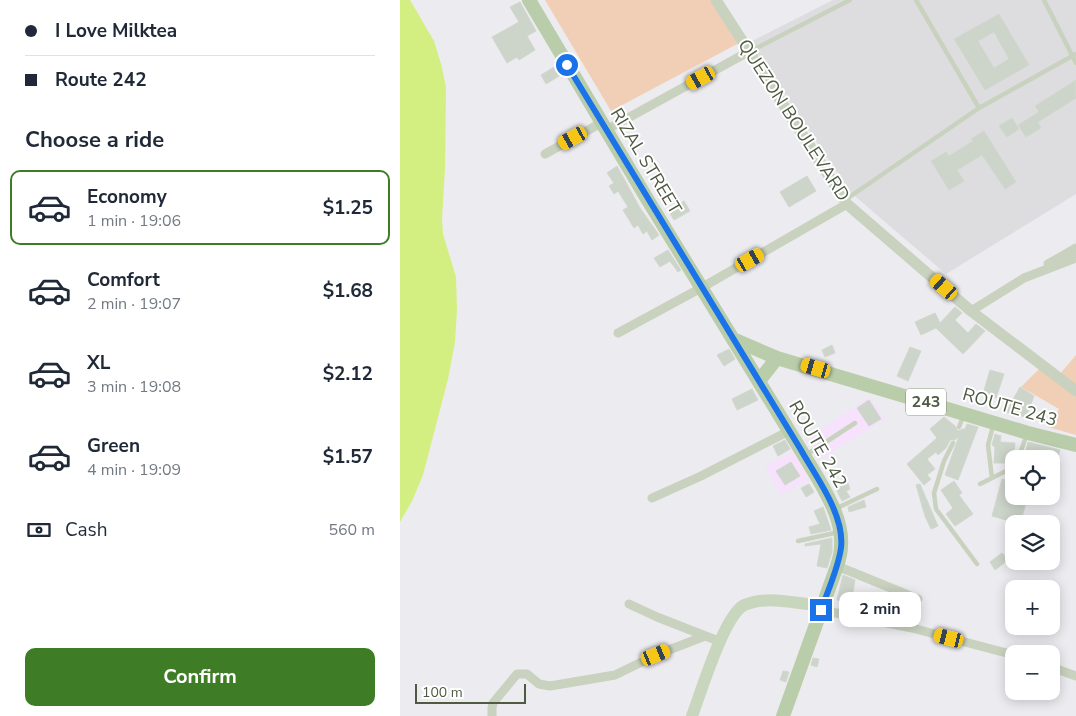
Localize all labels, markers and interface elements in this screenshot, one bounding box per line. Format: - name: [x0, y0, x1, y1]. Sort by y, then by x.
- text: I Love Milktea: [55, 18, 177, 44]
- street label: QUEZON BOULEVARD: [733, 34, 855, 206]
- route start: [556, 54, 578, 76]
- car: [684, 64, 717, 92]
- text: Route 242: [55, 67, 147, 93]
- street label: RIZAL STREET: [605, 103, 687, 219]
- car: [556, 124, 589, 152]
- text: Choose a ride: [25, 125, 164, 155]
- text: Economy: [87, 184, 167, 210]
- icon: car: [27, 185, 72, 230]
- text: $1.25: [323, 195, 373, 221]
- text: 1 min · 19:06: [87, 210, 181, 232]
- car: [733, 246, 766, 274]
- text: Comfort: [87, 267, 160, 293]
- icon: car: [27, 268, 72, 313]
- car: [927, 271, 960, 303]
- text: $1.68: [323, 278, 373, 304]
- text: 2 min · 19:07: [87, 293, 181, 315]
- text: XL: [87, 350, 110, 376]
- icon: car: [27, 351, 72, 396]
- car: [799, 357, 832, 379]
- text: $2.12: [323, 361, 373, 387]
- text: 3 min · 19:08: [87, 376, 181, 398]
- street label: ROUTE 243: [960, 382, 1060, 432]
- road number: 243: [906, 388, 946, 416]
- street label: ROUTE 242: [783, 396, 853, 492]
- text: Green: [87, 433, 140, 459]
- icon: car: [27, 434, 72, 479]
- text: $1.57: [323, 444, 373, 470]
- map controls: [1005, 450, 1060, 700]
- button: locate: [1005, 450, 1060, 505]
- text: 4 min · 19:09: [87, 459, 181, 481]
- button: layers: [1005, 515, 1060, 570]
- icon: cash: [25, 516, 53, 544]
- text: Cash: [65, 517, 107, 543]
- text: 560 m: [328, 519, 375, 541]
- button: +: [1005, 580, 1060, 635]
- callout: 2 min: [838, 592, 921, 628]
- text: 2 min: [859, 598, 901, 620]
- route end: [810, 599, 832, 621]
- car: [932, 627, 965, 649]
- car: [639, 642, 672, 668]
- button: −: [1005, 645, 1060, 700]
- button: Confirm: [25, 648, 375, 706]
- scale bar: [415, 681, 526, 704]
- text: 100 m: [422, 683, 463, 702]

